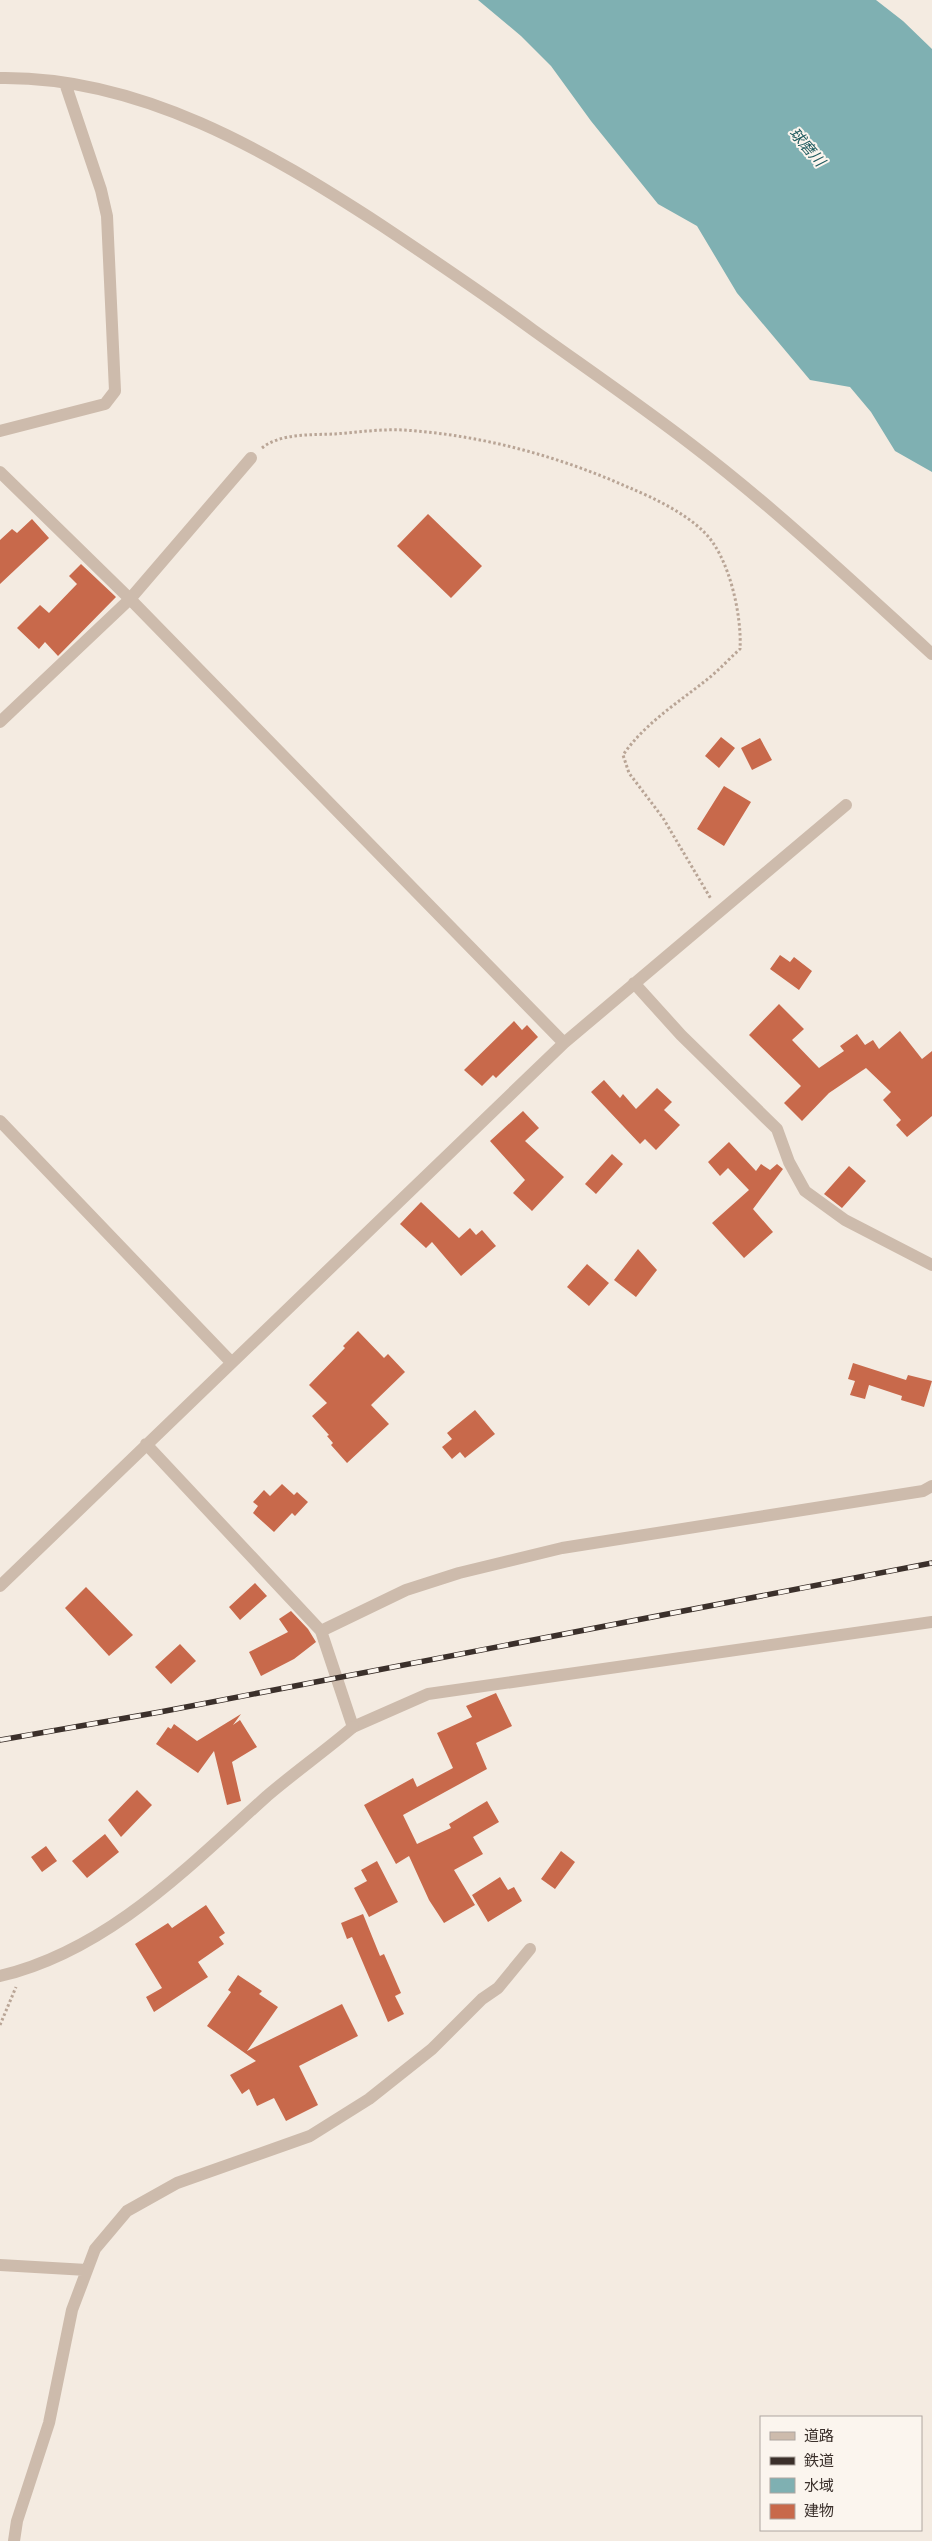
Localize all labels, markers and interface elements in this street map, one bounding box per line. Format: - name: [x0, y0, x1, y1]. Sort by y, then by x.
- water label: 球磨川: [785, 124, 830, 171]
- legend: [760, 2416, 922, 2531]
- text: 道路: [804, 2427, 834, 2445]
- text: 鉄道: [804, 2452, 834, 2470]
- text: 水域: [804, 2477, 834, 2495]
- text: 建物: [804, 2502, 834, 2520]

